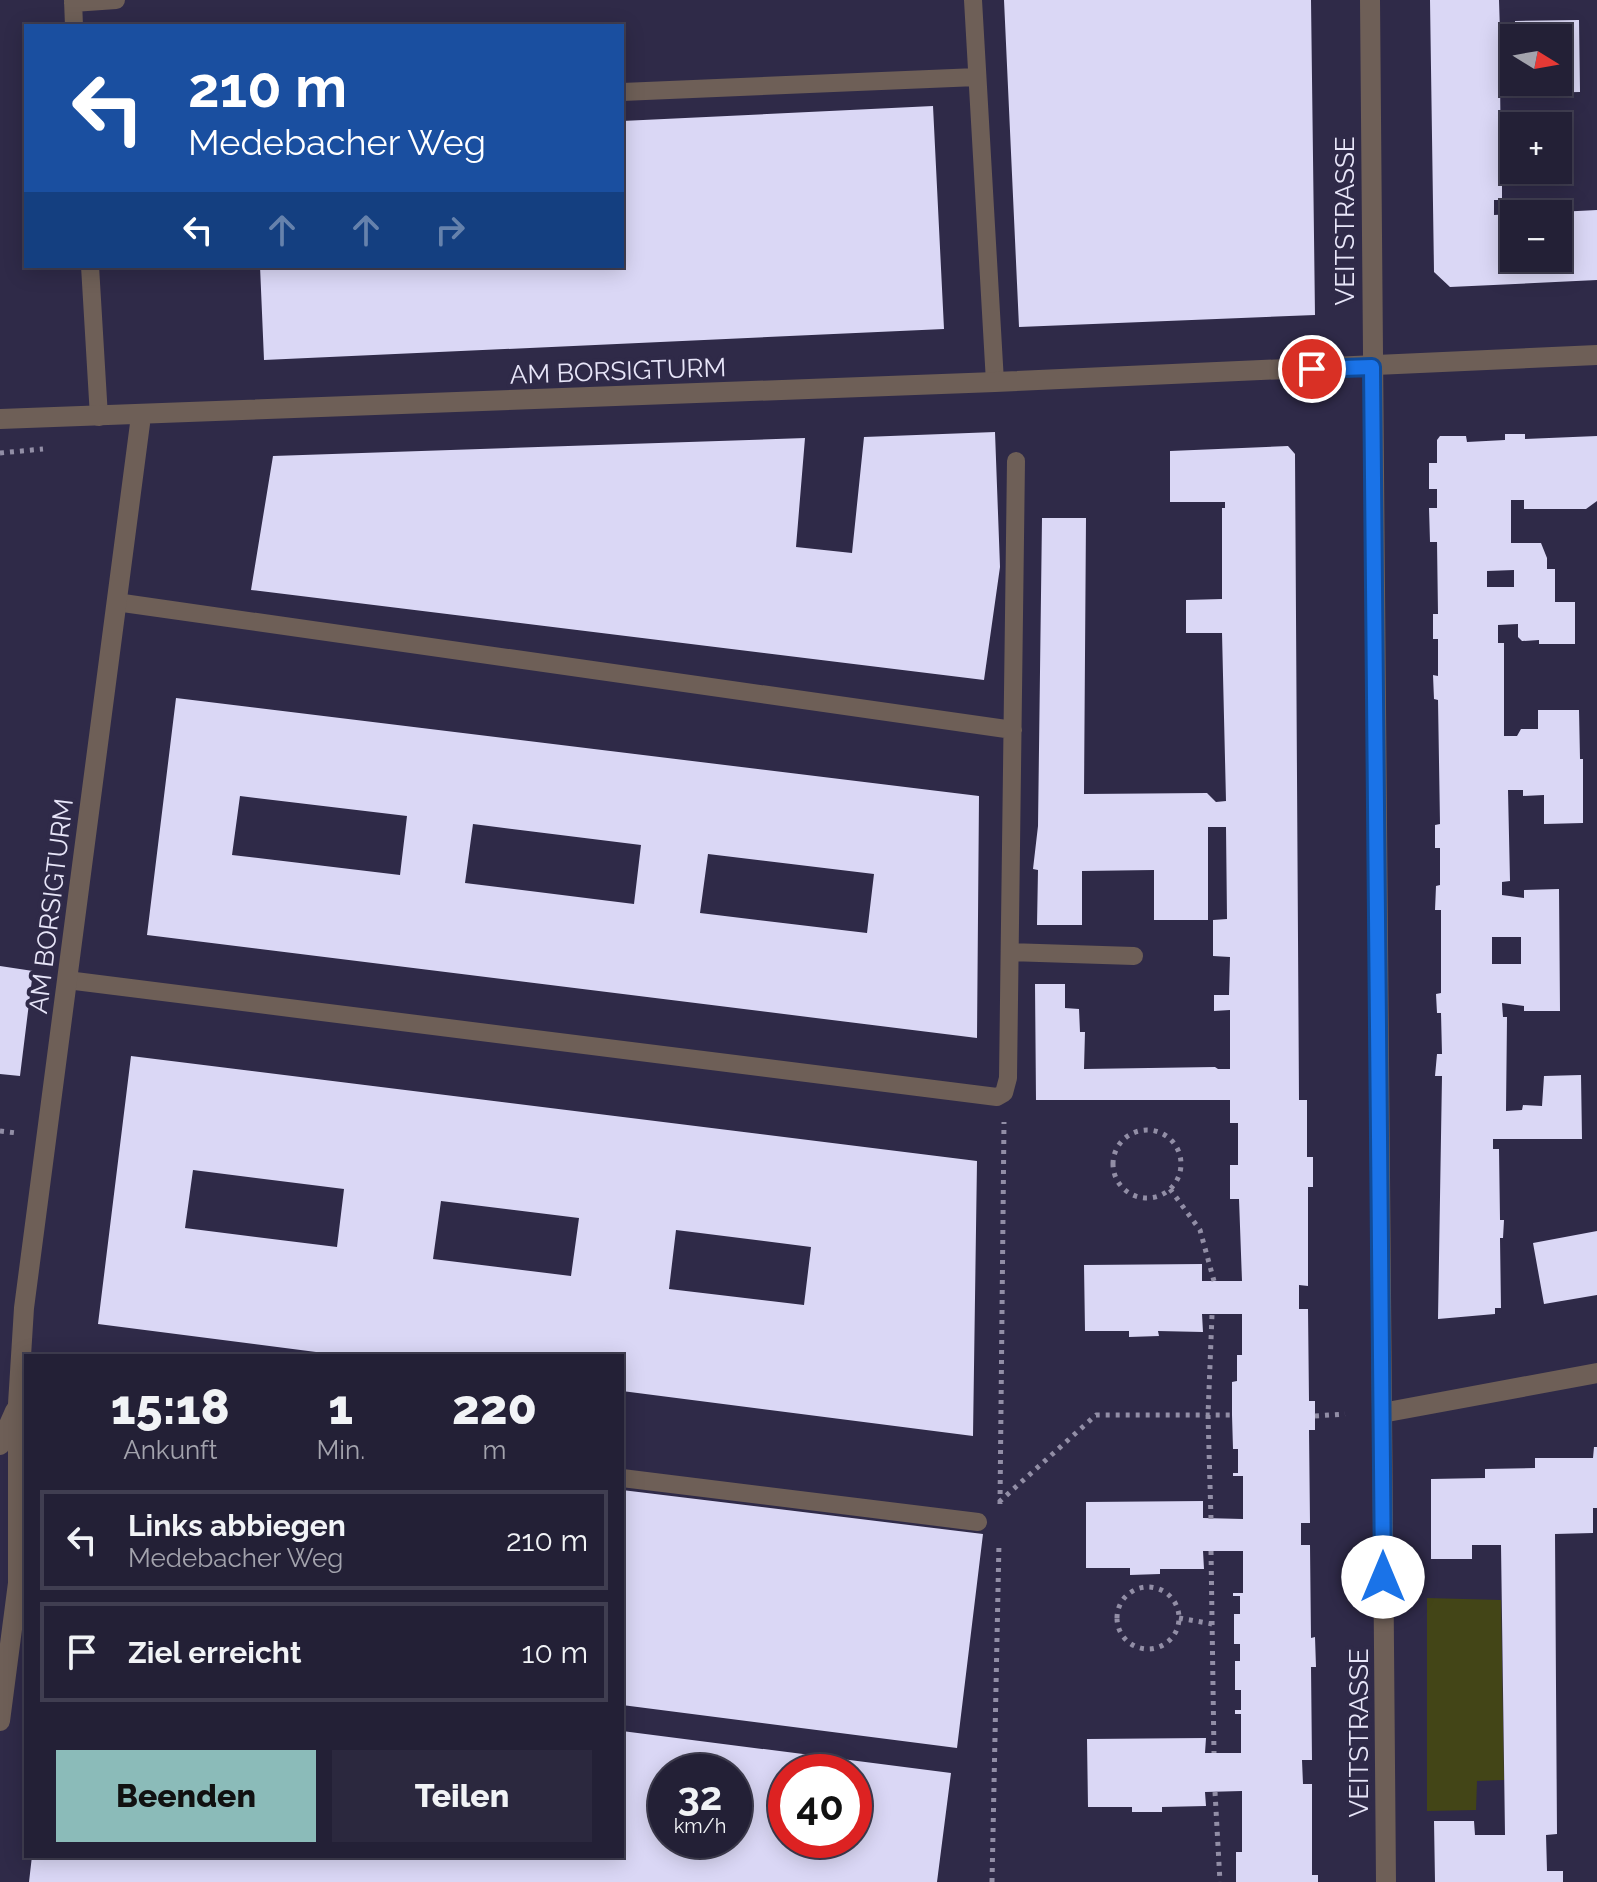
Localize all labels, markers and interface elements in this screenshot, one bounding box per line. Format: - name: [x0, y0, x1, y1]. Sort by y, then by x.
- north arrow: [1500, 24, 1572, 96]
- map controls: [1500, 24, 1572, 272]
- text: 210 m: [188, 54, 347, 120]
- icon: left: [56, 56, 160, 160]
- button: +: [1500, 112, 1572, 184]
- text: Medebacher Weg: [188, 121, 486, 163]
- street label: VEITSTRASSE: [1330, 136, 1360, 306]
- button: −: [1500, 200, 1572, 272]
- icon: left: [176, 208, 220, 252]
- icon: ahead: [260, 208, 304, 252]
- icon: ahead: [344, 208, 388, 252]
- icon: right: [428, 208, 472, 252]
- pin: [1278, 335, 1346, 403]
- icon: arrive: [1290, 347, 1334, 391]
- street label: AM BORSIGTURM: [509, 352, 727, 390]
- street label: AM BORSIGTURM: [23, 797, 79, 1015]
- text: 15:18: [111, 1379, 230, 1435]
- text: 1: [328, 1379, 353, 1435]
- text: 220: [452, 1379, 537, 1435]
- text: Ankunft: [123, 1435, 217, 1465]
- text: Min.: [317, 1435, 365, 1465]
- text: m: [483, 1435, 506, 1465]
- text: Links abbiegen: [128, 1508, 346, 1543]
- icon: left: [60, 1518, 104, 1562]
- text: 210 m: [506, 1523, 588, 1558]
- position arrow: [1341, 1535, 1425, 1619]
- text: Medebacher Weg: [128, 1543, 343, 1573]
- icon: arrive: [60, 1630, 104, 1674]
- text: Ziel erreicht: [128, 1635, 301, 1670]
- text: 10 m: [522, 1635, 588, 1670]
- street label: VEITSTRASSE: [1344, 1648, 1374, 1818]
- button: Beenden: [56, 1750, 316, 1842]
- button: Teilen: [332, 1750, 592, 1842]
- speed limit sign: 40: [768, 1754, 872, 1858]
- text: 32: [678, 1772, 722, 1819]
- text: km/h: [674, 1814, 726, 1838]

